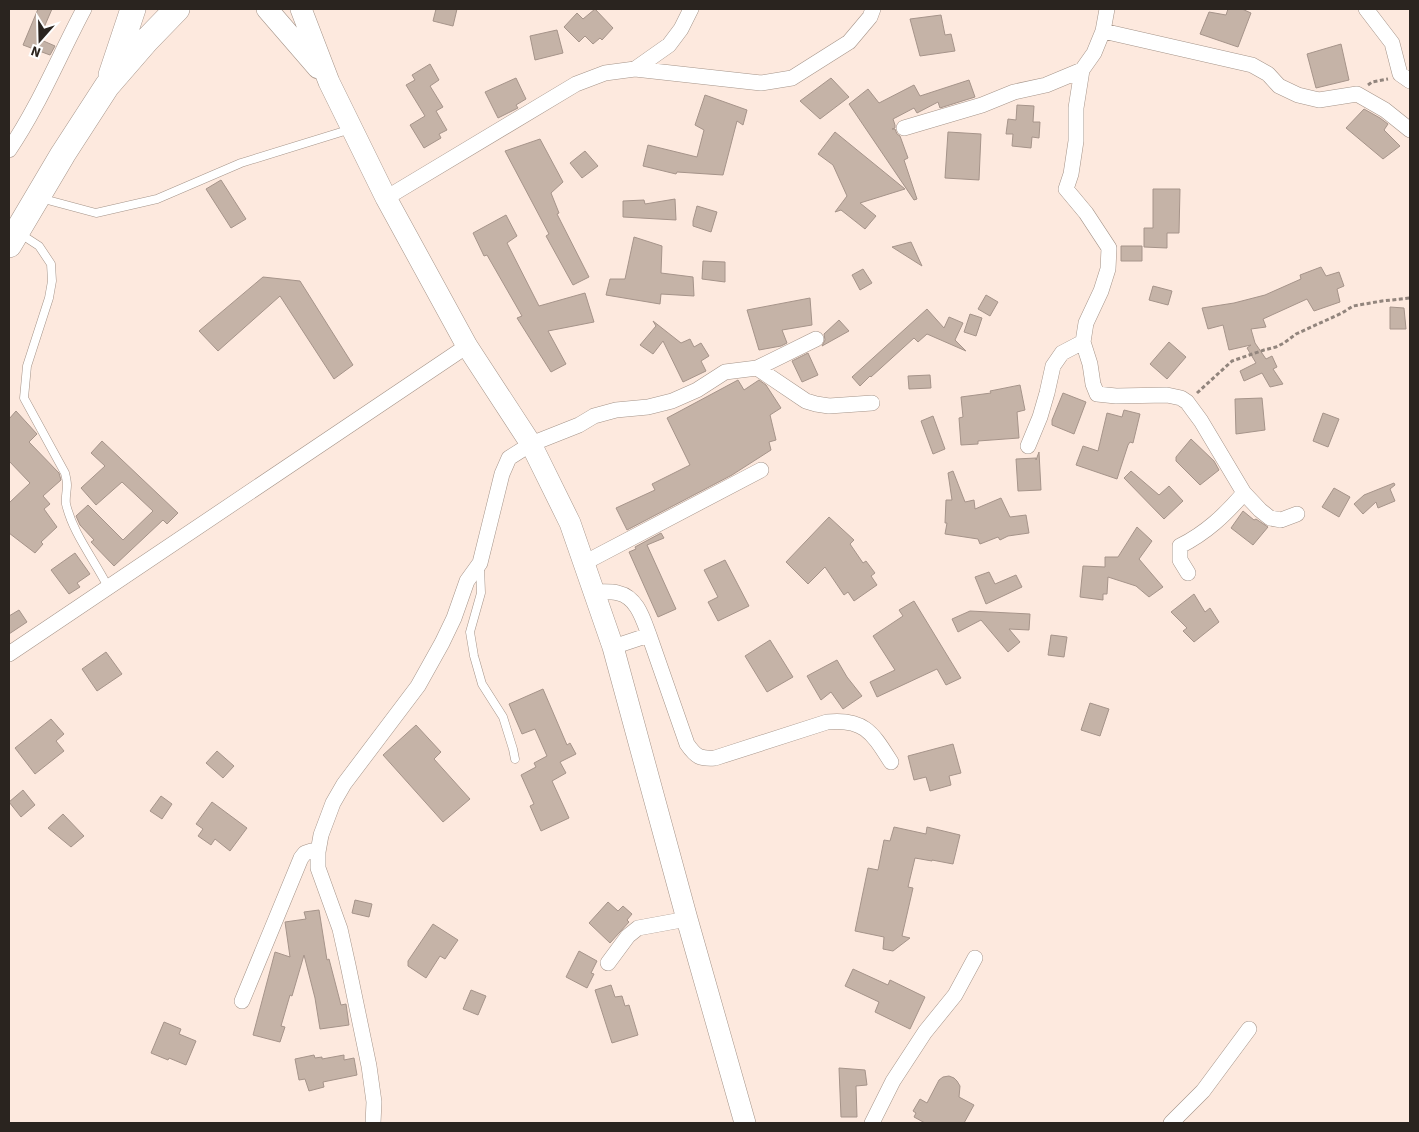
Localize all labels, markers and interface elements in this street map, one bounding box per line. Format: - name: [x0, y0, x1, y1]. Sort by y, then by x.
- north arrow: [15, 15, 65, 65]
- text: N: [28, 40, 44, 62]

